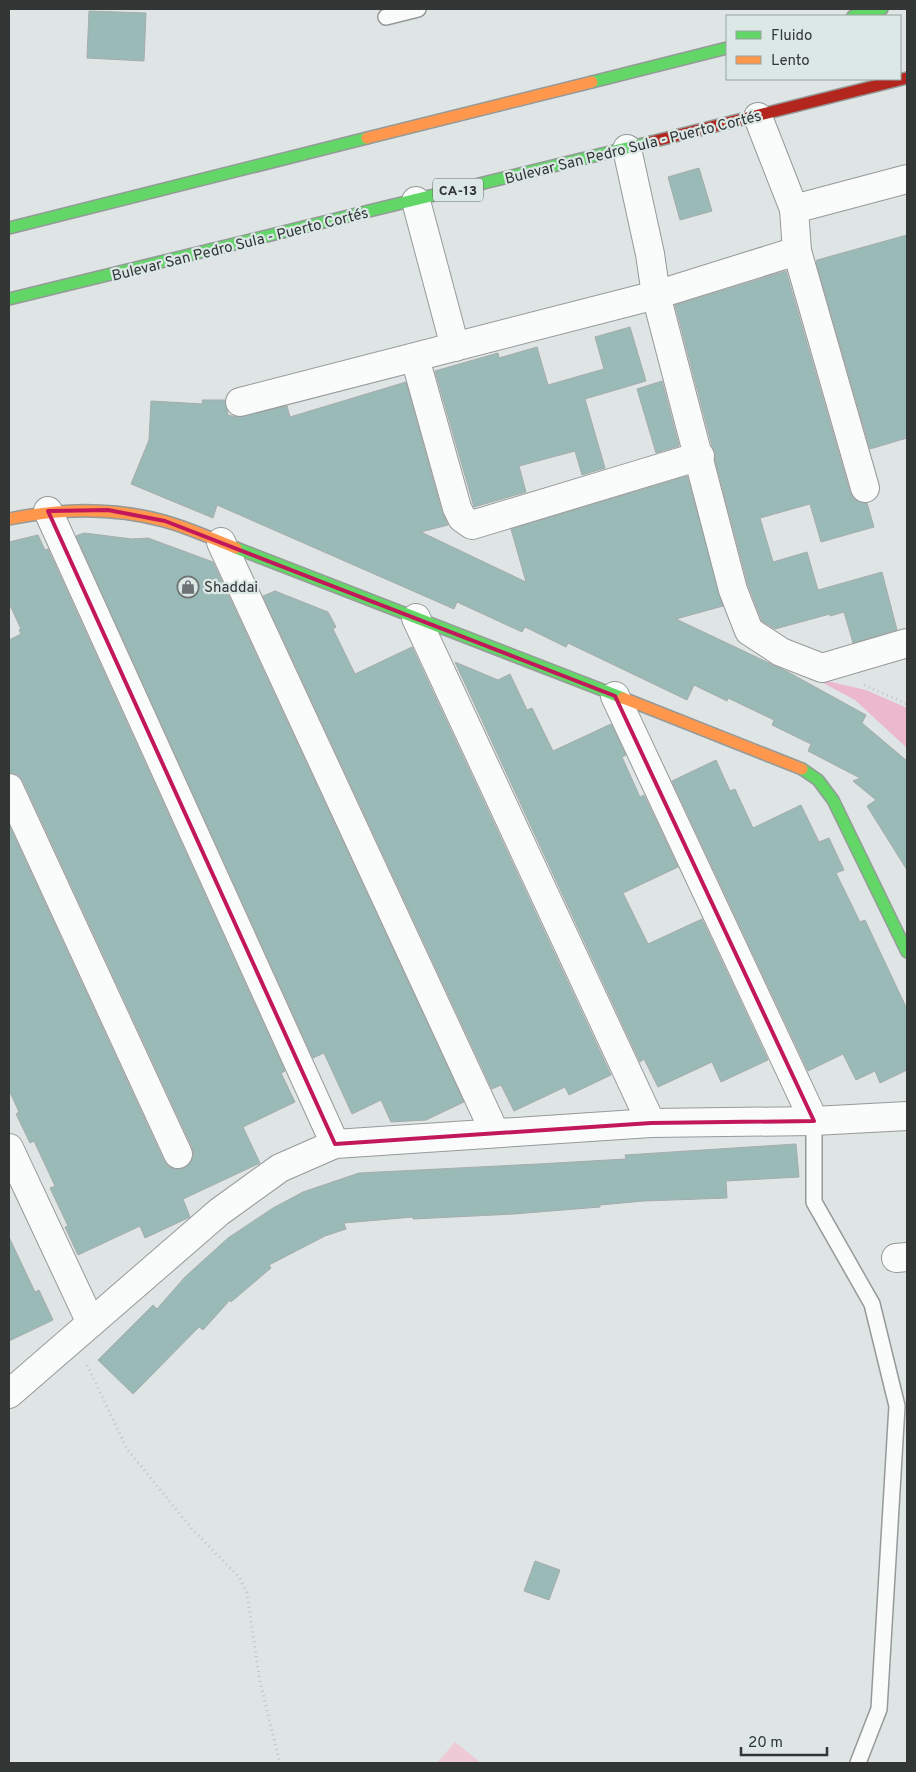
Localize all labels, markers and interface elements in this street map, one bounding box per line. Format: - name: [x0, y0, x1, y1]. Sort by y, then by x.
- legend: [726, 15, 901, 80]
- text: Fluido: [771, 27, 812, 46]
- text: Lento: [771, 52, 810, 71]
- street label: Bulevar San Pedro Sula - Puerto Cortés: [503, 107, 764, 190]
- road number: CA-13: [433, 178, 483, 202]
- street label: Bulevar San Pedro Sula - Puerto Cortés: [110, 204, 371, 287]
- shop icon: Shaddai: [176, 575, 200, 599]
- place label: Shaddai: [204, 579, 258, 598]
- scale bar: [741, 1724, 827, 1756]
- text: 20 m: [748, 1734, 783, 1753]

